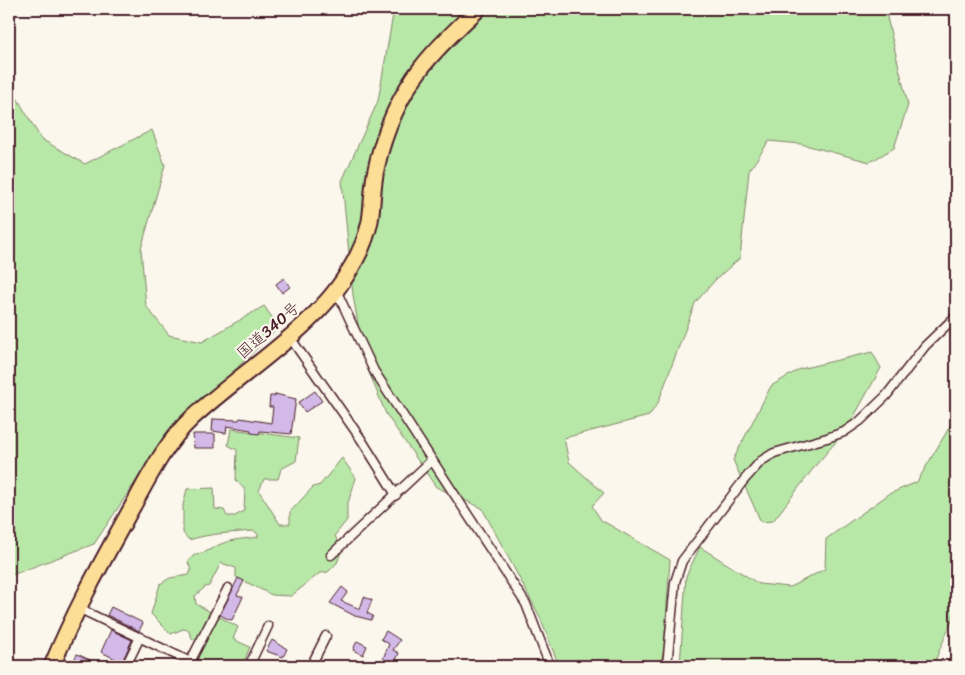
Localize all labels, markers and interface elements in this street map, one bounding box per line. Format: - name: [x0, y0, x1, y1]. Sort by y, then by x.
- street label: 国道340号: [229, 294, 307, 366]

